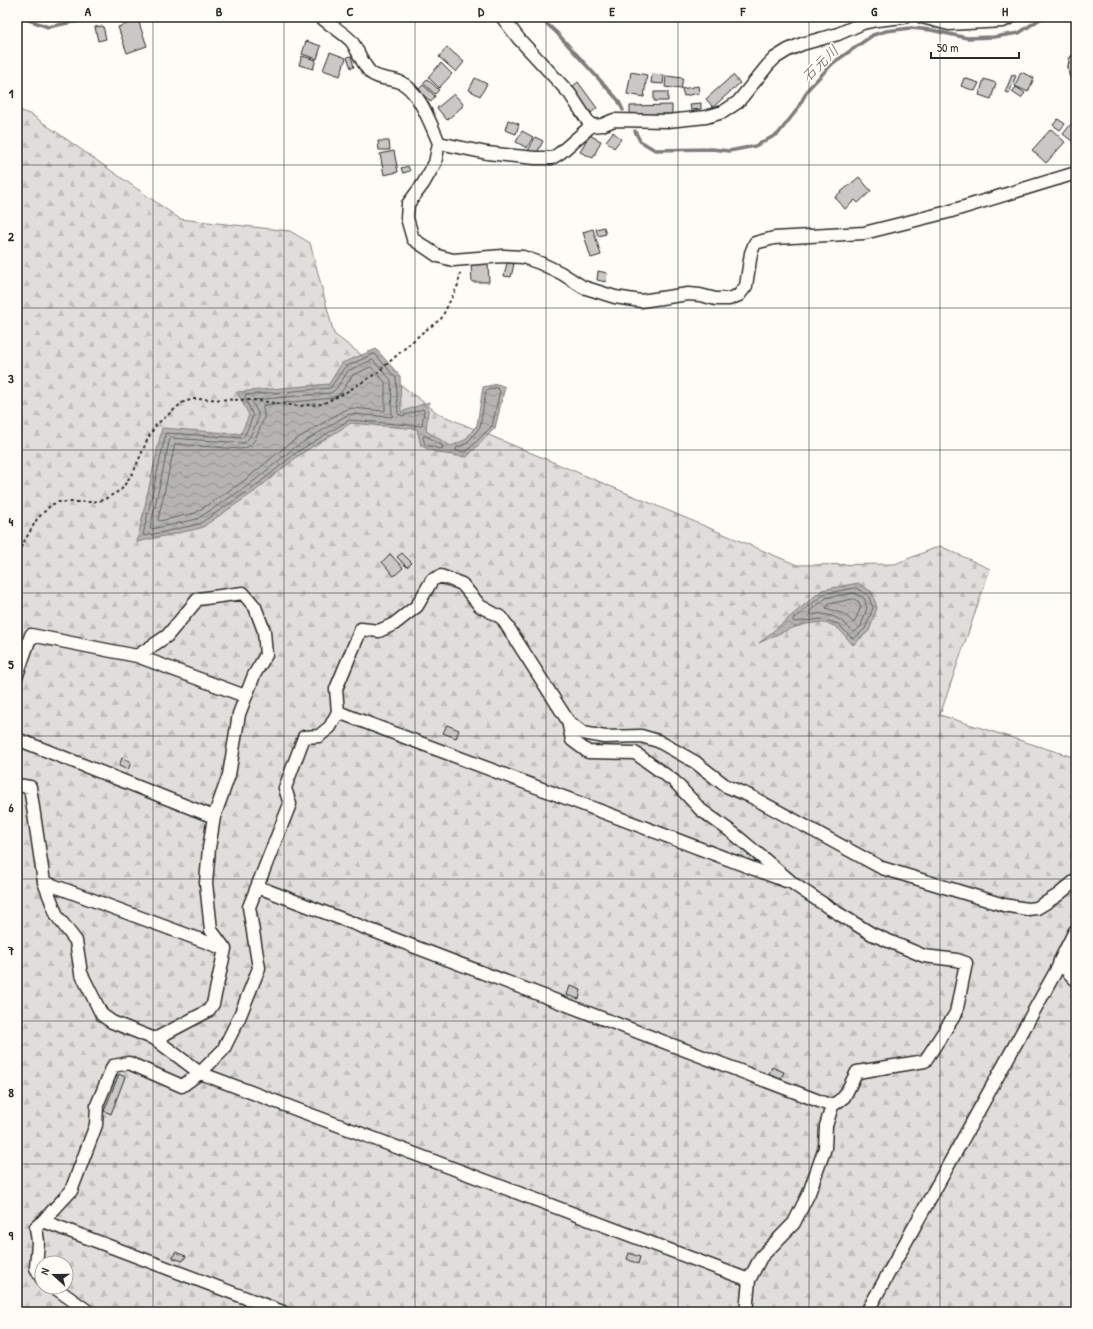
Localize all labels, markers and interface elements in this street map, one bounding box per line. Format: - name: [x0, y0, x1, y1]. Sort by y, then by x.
- text: A: [85, 2, 92, 20]
- text: B: [216, 2, 223, 20]
- text: C: [346, 2, 354, 20]
- text: D: [478, 2, 485, 20]
- text: E: [609, 2, 615, 20]
- text: F: [740, 2, 747, 20]
- text: G: [871, 2, 878, 20]
- text: H: [1002, 2, 1008, 20]
- scale bar: [931, 34, 1019, 60]
- text: 50 m: [937, 39, 958, 56]
- water label: 石元川: [797, 40, 843, 86]
- text: 1: [9, 84, 14, 102]
- text: 2: [8, 227, 15, 245]
- text: 3: [8, 369, 14, 387]
- text: 4: [9, 512, 14, 530]
- text: 5: [8, 655, 14, 673]
- text: 6: [8, 798, 14, 816]
- text: 7: [7, 941, 15, 959]
- text: 8: [8, 1083, 14, 1101]
- text: 9: [9, 1226, 14, 1244]
- north arrow: [34, 1255, 74, 1295]
- text: N: [37, 1266, 52, 1277]

